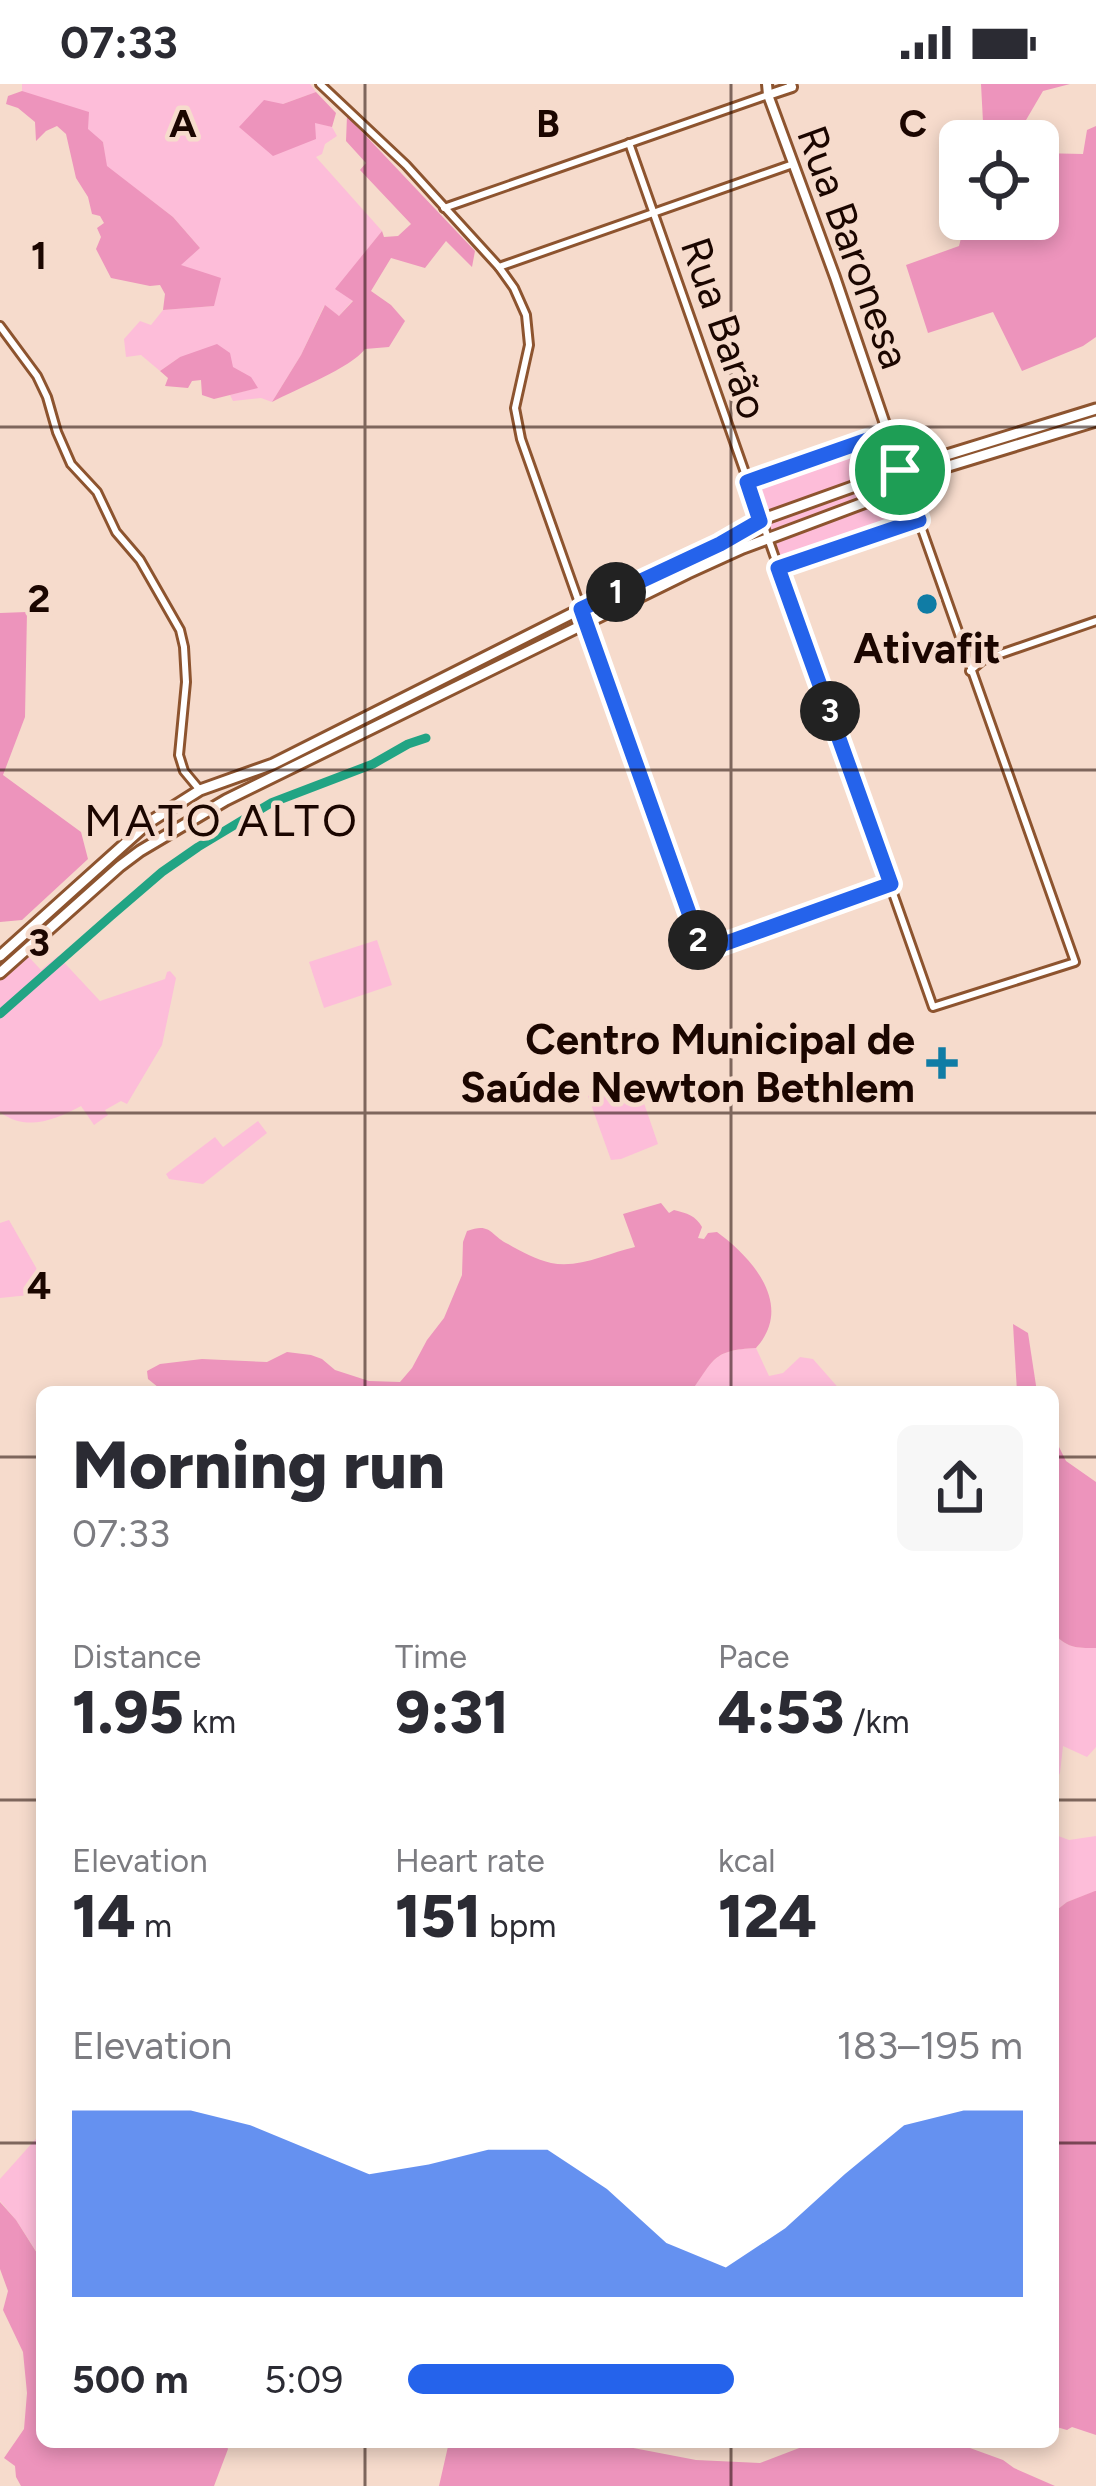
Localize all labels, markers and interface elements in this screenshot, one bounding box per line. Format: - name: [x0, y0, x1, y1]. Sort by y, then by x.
- text: 07:33: [60, 15, 178, 69]
- text: A: [169, 100, 197, 147]
- text: B: [536, 100, 560, 147]
- text: C: [899, 100, 927, 147]
- street label: Rua Baronesa: [786, 119, 921, 375]
- map controls: [939, 120, 1059, 240]
- button: locate: [939, 120, 1059, 240]
- street label: Rua Barão: [670, 231, 779, 426]
- text: 1: [31, 232, 47, 279]
- pin: [849, 419, 951, 521]
- icon: arrive: [867, 437, 933, 503]
- pin: 1: [586, 562, 646, 622]
- text: 1: [609, 572, 623, 611]
- text: 2: [28, 575, 50, 622]
- marker: Ativafit: [914, 591, 940, 617]
- place label: Ativafit: [853, 623, 1001, 674]
- pin: 3: [800, 681, 860, 741]
- text: 3: [821, 691, 839, 730]
- district label: MATO ALTO: [84, 793, 360, 847]
- pin: 2: [668, 910, 728, 970]
- text: 3: [28, 919, 50, 966]
- text: 2: [688, 920, 708, 959]
- place label: Centro Municipal de Saúde Newton Bethlem: [460, 1014, 915, 1113]
- marker: Centro Municipal de Saúde Newton Bethlem: [926, 1047, 958, 1079]
- text: 4: [27, 1262, 51, 1309]
- text: Morning run: [72, 1425, 445, 1505]
- button: share: [897, 1425, 1023, 1551]
- text: 07:33: [72, 1510, 170, 1557]
- text: Distance: [72, 1637, 201, 1676]
- text: Time: [395, 1637, 467, 1676]
- text: Pace: [718, 1637, 789, 1676]
- text: 1.95: [72, 1676, 184, 1748]
- text: 9:31: [395, 1676, 509, 1748]
- text: 4:53: [718, 1676, 844, 1748]
- text: km: [184, 1702, 236, 1741]
- text: /km: [844, 1702, 910, 1741]
- text: Elevation: [72, 1841, 208, 1880]
- text: Heart rate: [395, 1841, 545, 1880]
- text: kcal: [718, 1841, 776, 1880]
- text: 14: [72, 1880, 136, 1952]
- text: 151: [395, 1880, 481, 1952]
- text: 124: [718, 1880, 817, 1952]
- text: m: [136, 1906, 172, 1945]
- text: bpm: [481, 1906, 556, 1945]
- text: Elevation: [72, 2022, 232, 2069]
- text: 183–195 m: [837, 2022, 1023, 2069]
- text: 500 m: [72, 2356, 189, 2403]
- text: 5:09: [264, 2356, 343, 2403]

